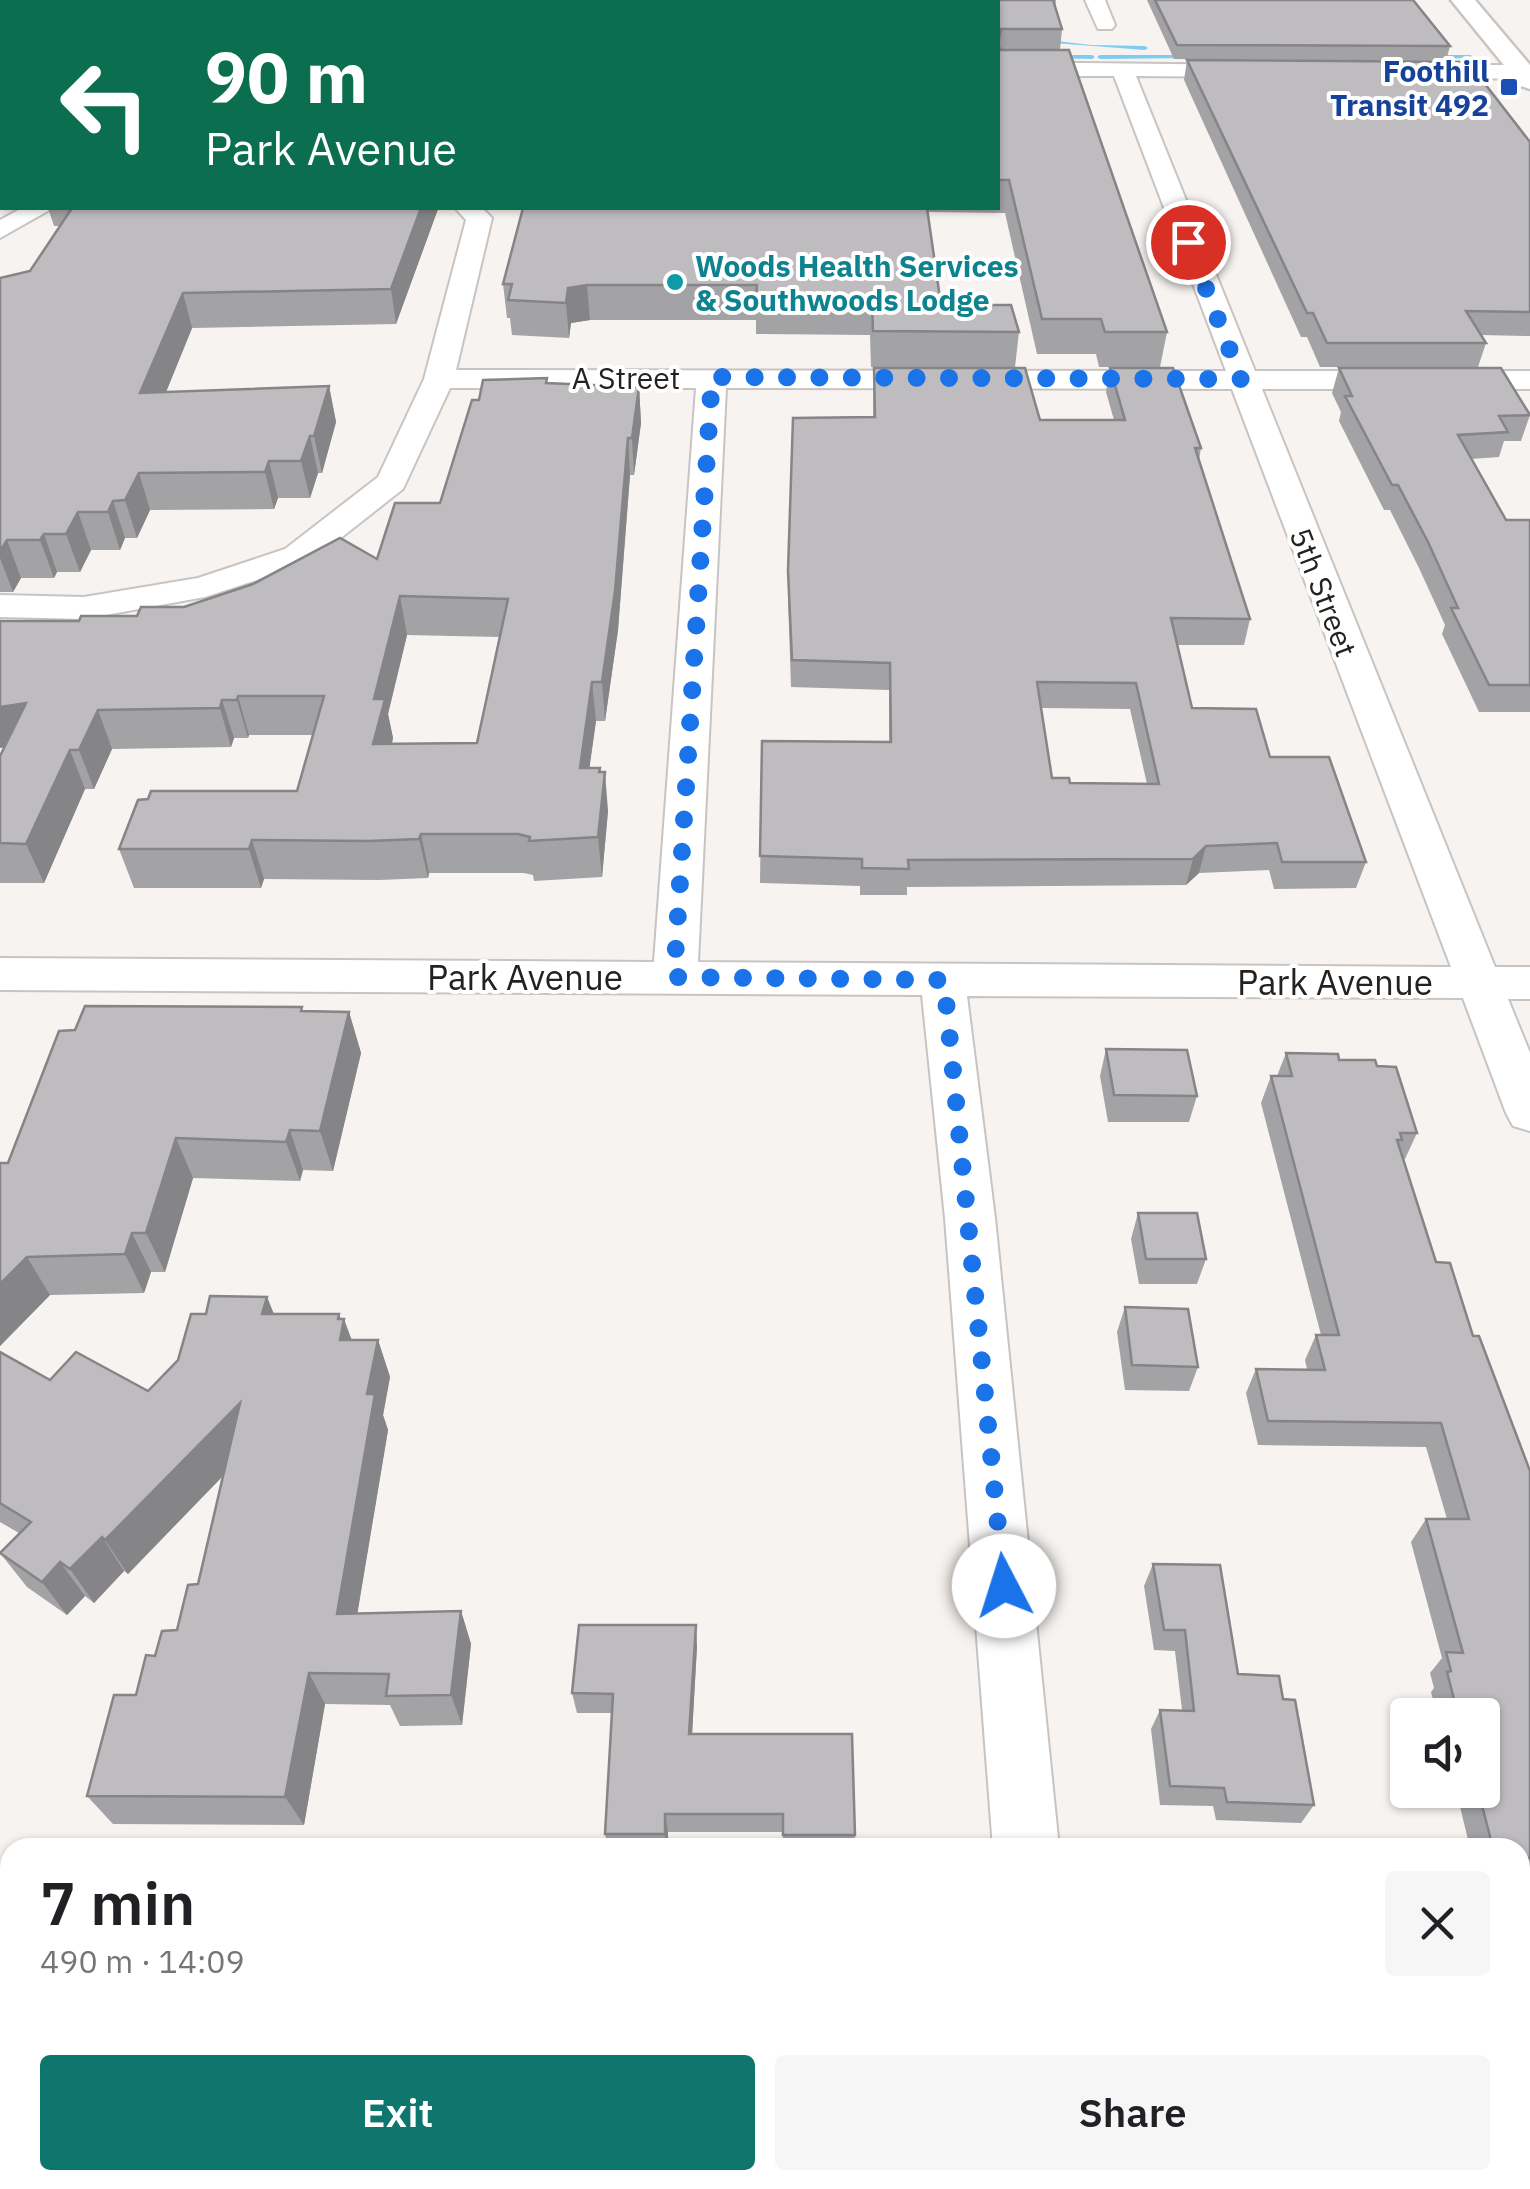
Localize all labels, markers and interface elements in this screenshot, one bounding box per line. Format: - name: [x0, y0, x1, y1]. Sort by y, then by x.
- text: 90 m: [205, 31, 368, 122]
- icon: left: [40, 40, 170, 170]
- place label: Foothill Transit 492: [1330, 51, 1489, 124]
- marker: Foothill Transit 492: [1498, 76, 1520, 98]
- text: Park Avenue: [205, 119, 457, 177]
- pin: [1146, 200, 1231, 285]
- icon: arrive: [1161, 215, 1216, 270]
- place label: Woods Health Services & Southwoods Lodge: [695, 246, 1019, 319]
- marker: Woods Health Services & Southwoods Lodge: [664, 271, 686, 293]
- street label: A Street: [572, 358, 680, 397]
- street label: 5th Street: [1282, 522, 1366, 662]
- street label: Park Avenue: [427, 954, 623, 1000]
- street label: Park Avenue: [1237, 959, 1433, 1005]
- position arrow: [952, 1534, 1056, 1638]
- map controls: [1390, 1698, 1500, 1808]
- button: sound: [1390, 1698, 1500, 1808]
- text: 7 min: [40, 1863, 195, 1942]
- button: close: [1385, 1871, 1490, 1976]
- text: 490 m · 14:09: [40, 1940, 245, 1982]
- button: Exit: [40, 2055, 755, 2170]
- button: Share: [775, 2055, 1490, 2170]

